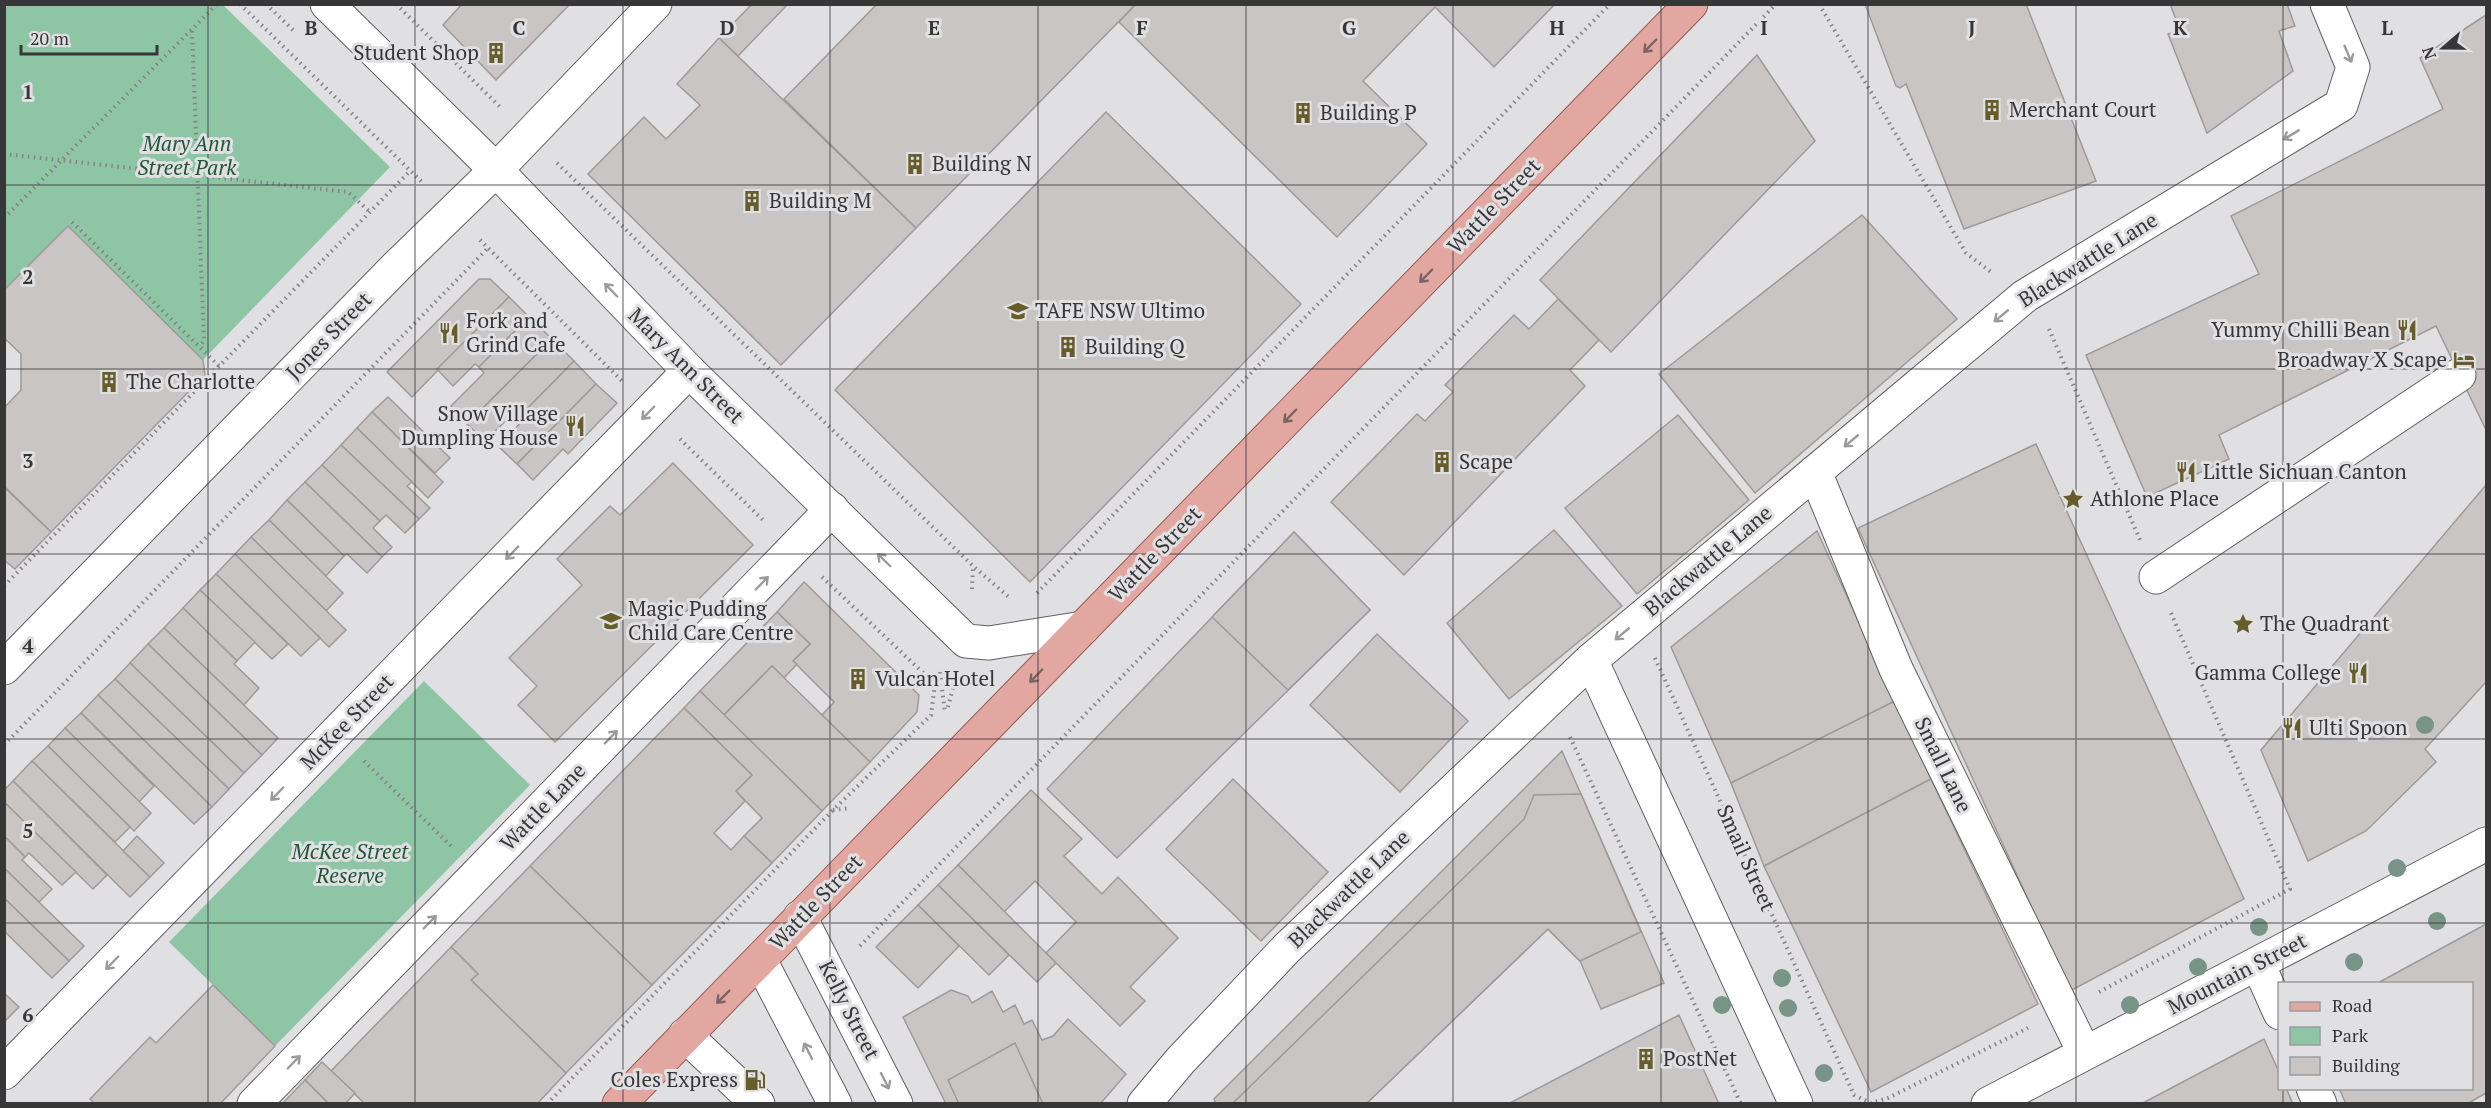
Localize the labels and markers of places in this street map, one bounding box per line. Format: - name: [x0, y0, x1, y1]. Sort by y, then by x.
- place label: Student Shop: [353, 38, 479, 66]
- building icon: Student Shop: [484, 41, 508, 65]
- place label: Merchant Court: [2009, 95, 2157, 123]
- place label: Building P: [1320, 98, 1417, 126]
- building icon: Merchant Court: [1980, 98, 2004, 122]
- building icon: Building P: [1291, 101, 1315, 125]
- place label: Building N: [932, 149, 1032, 177]
- building icon: Building N: [903, 152, 927, 176]
- place label: Building M: [769, 186, 871, 214]
- building icon: Building M: [740, 189, 764, 213]
- place label: TAFE NSW Ultimo: [1035, 296, 1205, 324]
- school or university icon: TAFE NSW Ultimo: [1006, 299, 1030, 323]
- place label: Fork and Grind Cafe: [466, 306, 566, 358]
- place label: Yummy Chilli Bean: [2211, 315, 2391, 343]
- restaurant icon: Yummy Chilli Bean: [2395, 318, 2419, 342]
- restaurant icon: Fork and Grind Cafe: [437, 321, 461, 345]
- place label: Building Q: [1085, 332, 1185, 360]
- building icon: Building Q: [1056, 335, 1080, 359]
- place label: Broadway X Scape: [2277, 345, 2447, 373]
- hotel icon: Broadway X Scape: [2452, 348, 2476, 372]
- place label: The Charlotte: [126, 367, 255, 395]
- building icon: The Charlotte: [97, 370, 121, 394]
- place label: Snow Village Dumpling House: [401, 399, 558, 451]
- restaurant icon: Snow Village Dumpling House: [563, 414, 587, 438]
- place label: Scape: [1459, 447, 1513, 475]
- building icon: Scape: [1430, 450, 1454, 474]
- place label: Little Sichuan Canton: [2203, 457, 2407, 485]
- restaurant icon: Little Sichuan Canton: [2174, 460, 2198, 484]
- place label: Athlone Place: [2090, 484, 2219, 512]
- place icon: Athlone Place: [2061, 487, 2085, 511]
- place label: Magic Pudding Child Care Centre: [628, 594, 794, 646]
- school or university icon: Magic Pudding Child Care Centre: [599, 609, 623, 633]
- place label: The Quadrant: [2260, 609, 2390, 637]
- place icon: The Quadrant: [2231, 612, 2255, 636]
- place label: Gamma College: [2195, 658, 2341, 686]
- restaurant icon: Gamma College: [2346, 661, 2370, 685]
- place label: Vulcan Hotel: [875, 664, 995, 692]
- building icon: Vulcan Hotel: [846, 667, 870, 691]
- place label: Ulti Spoon: [2309, 713, 2408, 741]
- restaurant icon: Ulti Spoon: [2280, 716, 2304, 740]
- place label: PostNet: [1663, 1044, 1737, 1072]
- building icon: PostNet: [1634, 1047, 1658, 1071]
- place label: Coles Express: [610, 1065, 738, 1093]
- fuel station icon: Coles Express: [743, 1068, 767, 1092]

